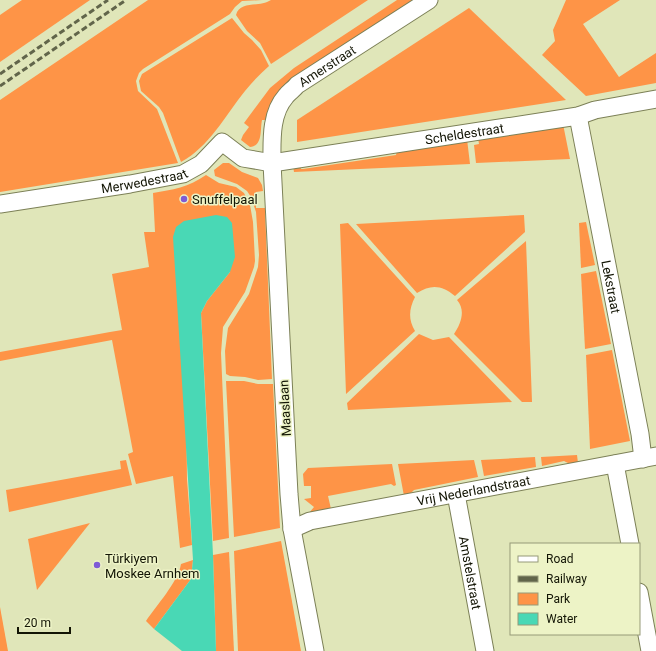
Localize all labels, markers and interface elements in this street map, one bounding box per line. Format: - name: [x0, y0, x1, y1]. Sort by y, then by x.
- street label: Amerstraat: [296, 42, 358, 90]
- street label: Scheldestraat: [424, 120, 505, 147]
- street label: Merwedestraat: [100, 165, 190, 196]
- place label: Snuffelpaal: [192, 192, 258, 207]
- marker: Snuffelpaal: [179, 194, 189, 204]
- street label: Lekstraat: [599, 259, 624, 315]
- street label: Maaslaan: [276, 379, 294, 437]
- street label: Vrij Nederlandstraat: [415, 472, 531, 508]
- street label: Amstelstraat: [456, 535, 485, 611]
- legend: [510, 543, 640, 635]
- place label: Türkiyem Moskee Arnhem: [105, 551, 199, 581]
- text: Road: [546, 552, 574, 566]
- marker: Türkiyem Moskee Arnhem: [92, 560, 102, 570]
- text: Railway: [546, 572, 587, 586]
- text: Park: [546, 592, 571, 606]
- scale bar: [18, 609, 70, 635]
- text: Water: [546, 612, 577, 626]
- text: 20 m: [24, 616, 51, 630]

